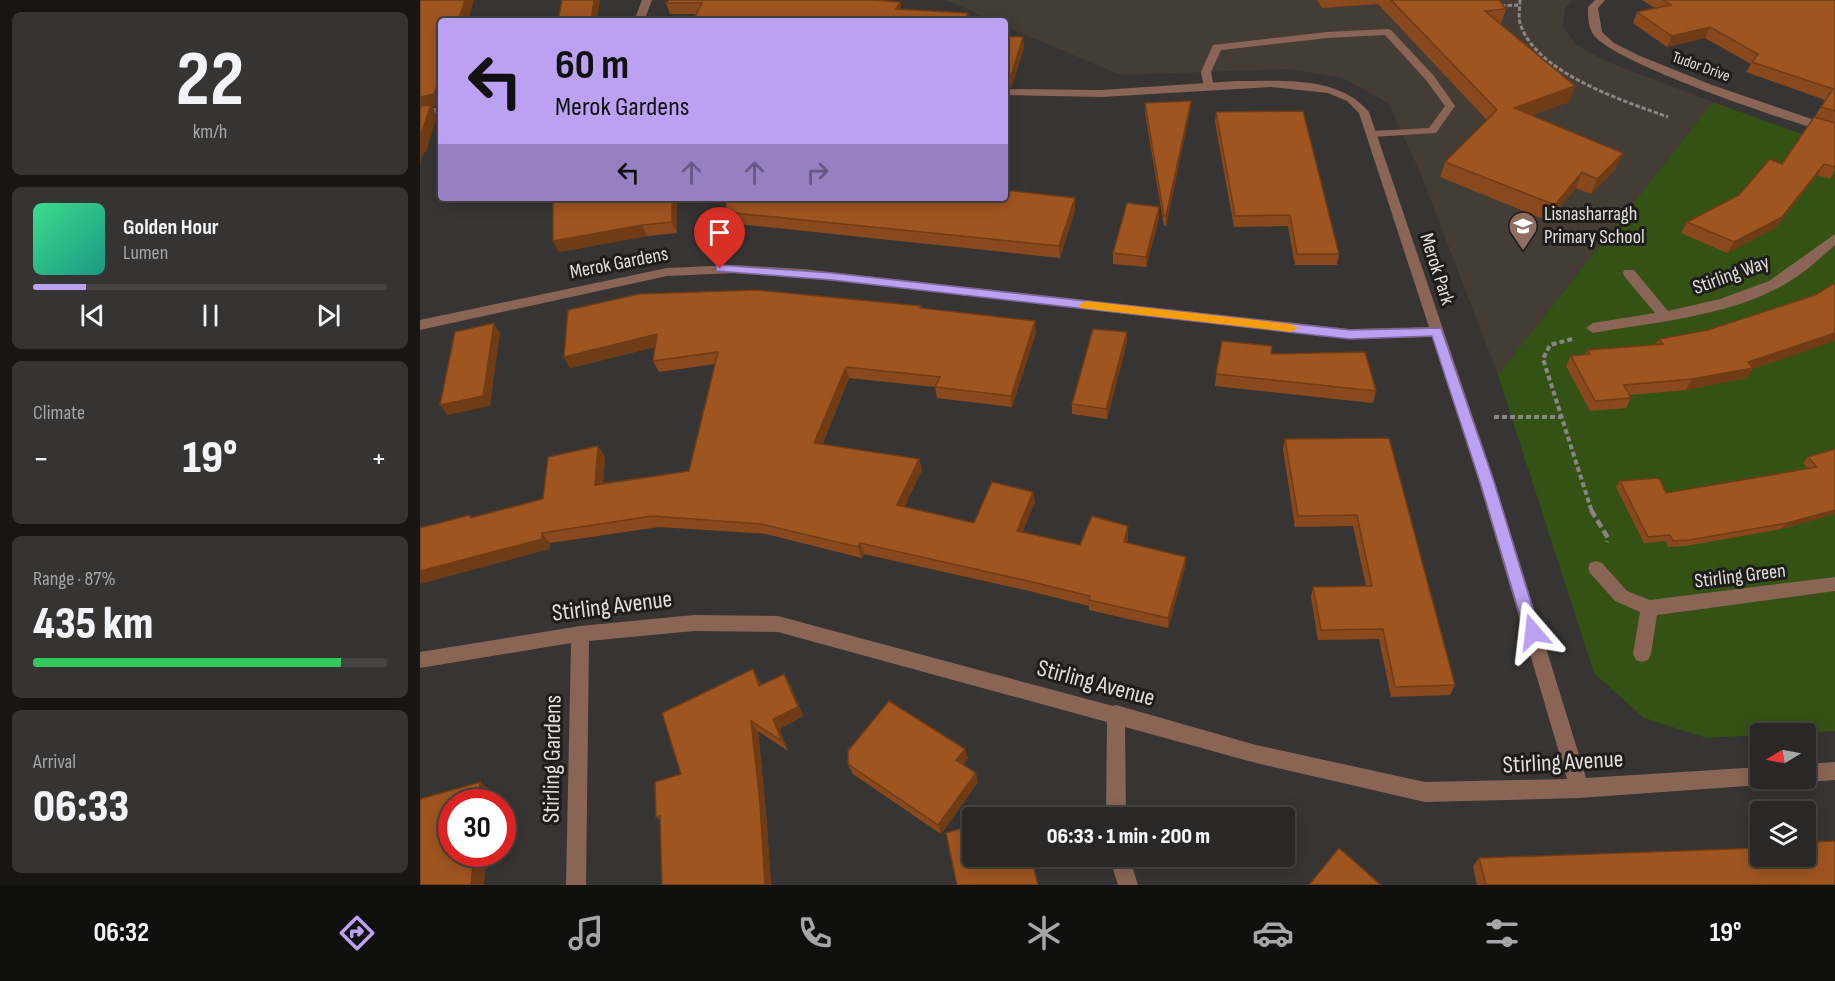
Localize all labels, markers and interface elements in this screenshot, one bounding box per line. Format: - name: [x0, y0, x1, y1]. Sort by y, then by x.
- text: 22: [176, 34, 244, 127]
- text: 60 m: [555, 40, 629, 91]
- icon: left: [456, 42, 534, 120]
- street label: Tudor Drive: [1669, 48, 1733, 86]
- text: Merok Gardens: [555, 91, 689, 123]
- text: km/h: [193, 120, 227, 144]
- icon: left: [612, 156, 645, 189]
- icon: ahead: [675, 156, 708, 189]
- icon: ahead: [738, 156, 771, 189]
- icon: right: [801, 156, 834, 189]
- place label: Lisnasharragh Primary School: [1544, 202, 1645, 249]
- pin: [694, 207, 745, 269]
- school or university icon: Lisnasharragh Primary School: [1507, 210, 1539, 252]
- text: Golden Hour: [123, 214, 219, 241]
- icon: arrive: [703, 216, 736, 249]
- street label: Merok Park: [1414, 230, 1460, 308]
- text: Lumen: [123, 241, 168, 265]
- street label: Merok Gardens: [568, 242, 670, 284]
- street label: Stirling Way: [1690, 250, 1773, 300]
- icon: previous: [76, 299, 109, 332]
- icon: pause: [194, 299, 227, 332]
- icon: next: [312, 299, 345, 332]
- text: Climate: [33, 401, 85, 425]
- text: 19°: [183, 431, 237, 486]
- text: −: [33, 439, 49, 479]
- text: +: [371, 439, 387, 479]
- street label: Stirling Green: [1693, 558, 1787, 594]
- text: Range · 87%: [33, 567, 116, 591]
- street label: Stirling Avenue: [550, 584, 674, 628]
- text: 435 km: [33, 597, 153, 652]
- position arrow: [1501, 600, 1565, 664]
- street label: Stirling Avenue: [1034, 653, 1158, 713]
- street label: Stirling Gardens: [536, 695, 568, 823]
- north arrow: [1750, 723, 1816, 789]
- map controls: [1750, 723, 1816, 867]
- street label: Stirling Avenue: [1502, 744, 1624, 780]
- text: Arrival: [33, 750, 76, 774]
- text: 06:33: [33, 780, 129, 835]
- speed limit sign: 30: [438, 789, 516, 867]
- button: layers: [1750, 801, 1816, 867]
- text: 06:33 · 1 min · 200 m: [1047, 823, 1210, 850]
- icon: directions: [336, 912, 378, 954]
- icon: music: [565, 912, 607, 954]
- icon: phone: [794, 912, 836, 954]
- icon: climate: [1023, 912, 1065, 954]
- icon: car: [1252, 912, 1294, 954]
- icon: filters: [1481, 912, 1523, 954]
- text: 06:32: [93, 917, 149, 949]
- text: 19°: [1710, 917, 1742, 949]

